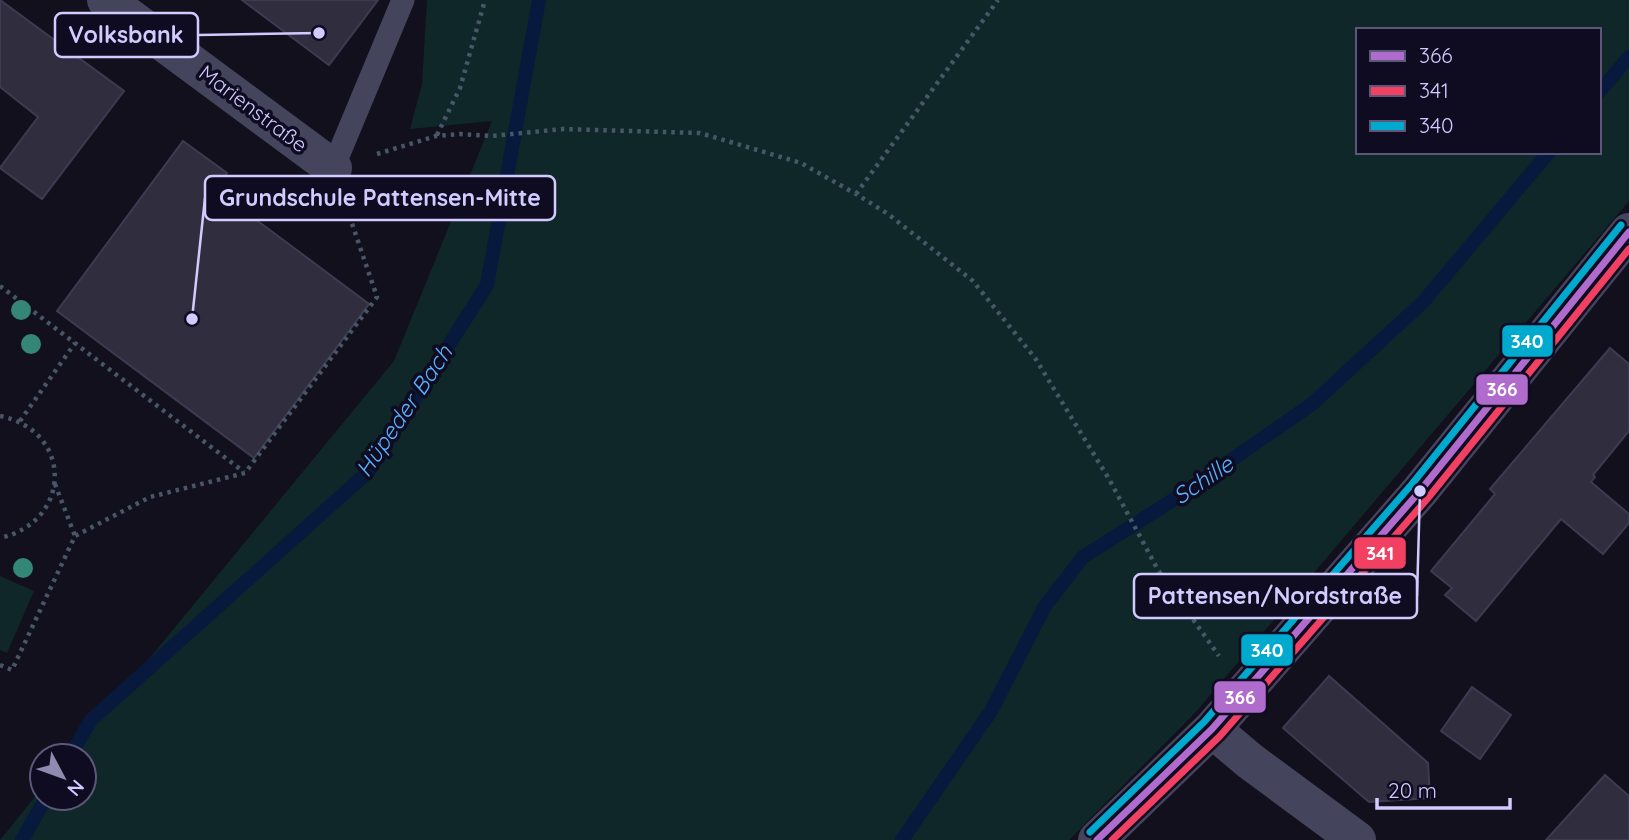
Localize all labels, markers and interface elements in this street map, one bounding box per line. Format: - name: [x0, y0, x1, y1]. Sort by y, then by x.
- callout: Volksbank: [55, 13, 198, 57]
- text: Volksbank: [68, 20, 184, 49]
- legend: [1356, 28, 1601, 154]
- text: 366: [1419, 42, 1453, 68]
- street label: Marienstraße: [194, 59, 313, 157]
- text: 341: [1419, 77, 1449, 103]
- text: 340: [1419, 112, 1454, 138]
- callout: Grundschule Pattensen-Mitte: [205, 176, 555, 220]
- text: Grundschule Pattensen-Mitte: [219, 183, 541, 212]
- line badge: 340: [1501, 324, 1554, 358]
- text: 340: [1510, 329, 1544, 353]
- water label: Hüpeder Bach: [349, 339, 459, 482]
- line badge: 366: [1475, 373, 1529, 406]
- text: 366: [1486, 377, 1518, 401]
- water label: Schille: [1167, 449, 1239, 510]
- line badge: 341: [1353, 536, 1407, 570]
- text: 341: [1366, 541, 1394, 565]
- callout: Pattensen/Nordstraße: [1134, 574, 1417, 618]
- text: Pattensen/Nordstraße: [1148, 581, 1402, 610]
- line badge: 340: [1240, 633, 1294, 667]
- text: 340: [1250, 638, 1284, 662]
- line badge: 366: [1213, 680, 1267, 714]
- text: 366: [1224, 685, 1256, 709]
- north arrow: [28, 742, 98, 812]
- scale bar: [1377, 766, 1510, 810]
- text: N: [62, 775, 89, 801]
- text: 20 m: [1388, 777, 1437, 803]

